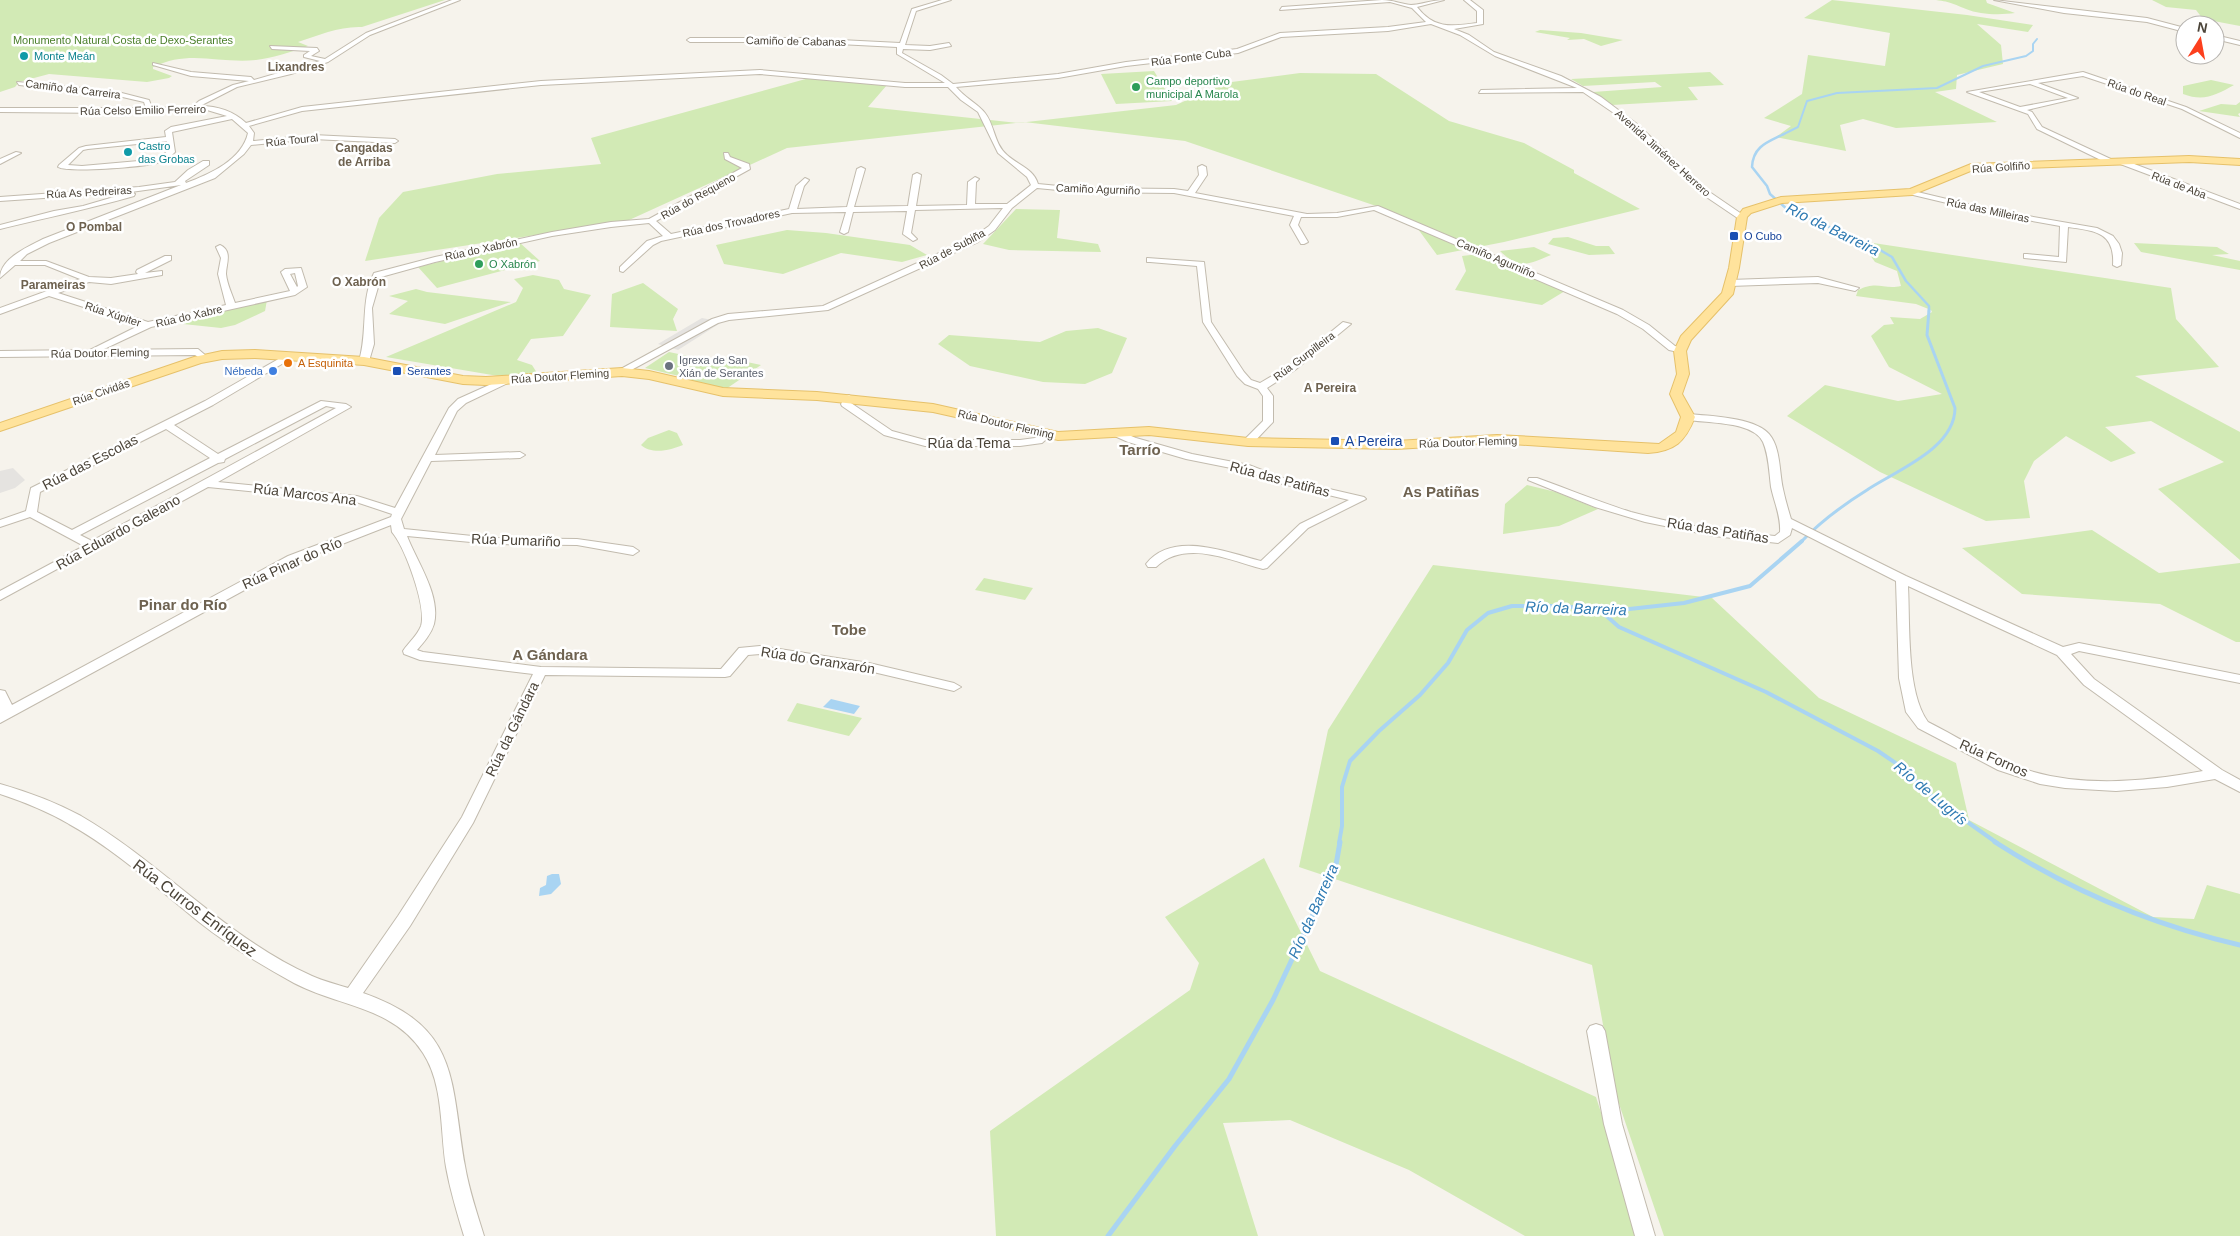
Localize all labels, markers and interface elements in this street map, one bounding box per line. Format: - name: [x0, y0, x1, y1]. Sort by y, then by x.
- north arrow: [2175, 15, 2225, 65]
- text: N: [2196, 18, 2209, 36]
- park label: Monumento Natural Costa de Dexo-Serantes: [13, 34, 234, 46]
- street label: Camiño de Cabanas: [746, 34, 847, 48]
- street label: Rúa Fonte Cuba: [1150, 46, 1233, 68]
- marker: Monte Meán: [18, 50, 30, 62]
- place label: Monte Meán: [34, 50, 95, 62]
- district label: Lixandres: [268, 60, 325, 74]
- place label: Campo deportivo municipal A Marola: [1146, 75, 1239, 100]
- street label: Rúa do Real: [2106, 76, 2168, 108]
- street label: Camiño da Carreira: [25, 77, 122, 101]
- marker: Campo deportivo municipal A Marola: [1130, 81, 1142, 93]
- street label: Rúa Celso Emilio Ferreiro: [80, 103, 206, 117]
- street label: Avenida Jiménez Herrero: [1613, 107, 1713, 199]
- street label: Rúa Toural: [265, 131, 319, 149]
- place label: Castro das Grobas: [138, 140, 195, 165]
- district label: Cangadas de Arriba: [335, 141, 393, 169]
- marker: Castro das Grobas: [122, 146, 134, 158]
- street label: Rúa Golfiño: [1972, 159, 2030, 175]
- street label: Rúa de Aba: [2150, 169, 2209, 201]
- street label: Rúa do Requeno: [659, 171, 737, 221]
- street label: Camiño Agurniño: [1056, 182, 1140, 196]
- street label: Rúa As Pedreiras: [46, 184, 133, 200]
- street label: Rúa das Milleiras: [1945, 195, 2031, 225]
- water label: Río da Barreira: [1784, 199, 1882, 259]
- street label: Rúa dos Trovadores: [681, 207, 781, 239]
- district label: O Pombal: [66, 220, 122, 234]
- street label: Rúa de Subiña: [917, 226, 988, 271]
- marker: O Cubo: [1728, 230, 1740, 242]
- place label: O Cubo: [1744, 230, 1782, 242]
- street label: Rúa do Xabrón: [444, 235, 518, 263]
- street label: Camiño Agurniño: [1455, 236, 1537, 280]
- marker: O Xabrón: [473, 258, 485, 270]
- place label: O Xabrón: [489, 258, 536, 270]
- district label: O Xabrón: [332, 275, 386, 289]
- district label: Parameiras: [21, 278, 86, 292]
- street label: Rúa Xúpiter: [84, 299, 143, 329]
- street label: Rúa do Xabre: [155, 303, 223, 329]
- street label: Rúa Gurpilleira: [1271, 329, 1338, 383]
- street label: Rúa Doutor Fleming: [51, 346, 149, 360]
- place label: Igrexa de San Xián de Serantes: [679, 354, 764, 379]
- marker: A Esquinita: [282, 357, 294, 369]
- place label: A Esquinita: [298, 357, 354, 369]
- marker: Igrexa de San Xián de Serantes: [663, 360, 675, 372]
- place label: Nébeda: [224, 365, 264, 377]
- marker: Nébeda: [267, 365, 279, 377]
- marker: Serantes: [391, 365, 403, 377]
- place label: Serantes: [407, 365, 452, 377]
- street label: Rúa Doutor Fleming: [510, 367, 610, 385]
- street label: Rúa Cividás: [71, 377, 131, 407]
- district label: A Pereira: [1304, 381, 1356, 395]
- street label: Rúa Doutor Fleming: [957, 407, 1055, 441]
- street label: Rúa das Escolas: [40, 431, 140, 493]
- place label: A Pereira: [1345, 433, 1403, 449]
- street label: Rúa Doutor Fleming: [1419, 434, 1517, 450]
- street label: Rúa da Tema: [927, 435, 1011, 451]
- marker: A Pereira: [1329, 435, 1341, 447]
- district label: Tarrío: [1119, 441, 1161, 458]
- street label: Rúa das Patiñas: [1228, 458, 1332, 500]
- street label: Rúa Marcos Ana: [253, 480, 358, 508]
- district label: As Patiñas: [1403, 483, 1479, 500]
- street label: Rúa Eduardo Galeano: [53, 491, 183, 573]
- street label: Rúa das Patiñas: [1666, 514, 1770, 546]
- street label: Rúa Pumariño: [471, 530, 561, 550]
- street label: Rúa Pinar do Río: [240, 534, 344, 592]
- district label: Pinar do Río: [139, 596, 227, 613]
- water label: Río da Barreira: [1525, 598, 1627, 618]
- district label: Tobe: [832, 621, 866, 638]
- street label: Rúa do Granxarón: [760, 643, 876, 677]
- district label: A Gándara: [512, 646, 588, 663]
- street label: Rúa da Gándara: [482, 679, 542, 779]
- street label: Rúa Fornos: [1957, 736, 2031, 780]
- water label: Río de Lugrís: [1891, 758, 1971, 829]
- street label: Rúa Curros Enríquez: [130, 856, 260, 960]
- water label: Río da Barreira: [1285, 861, 1341, 961]

